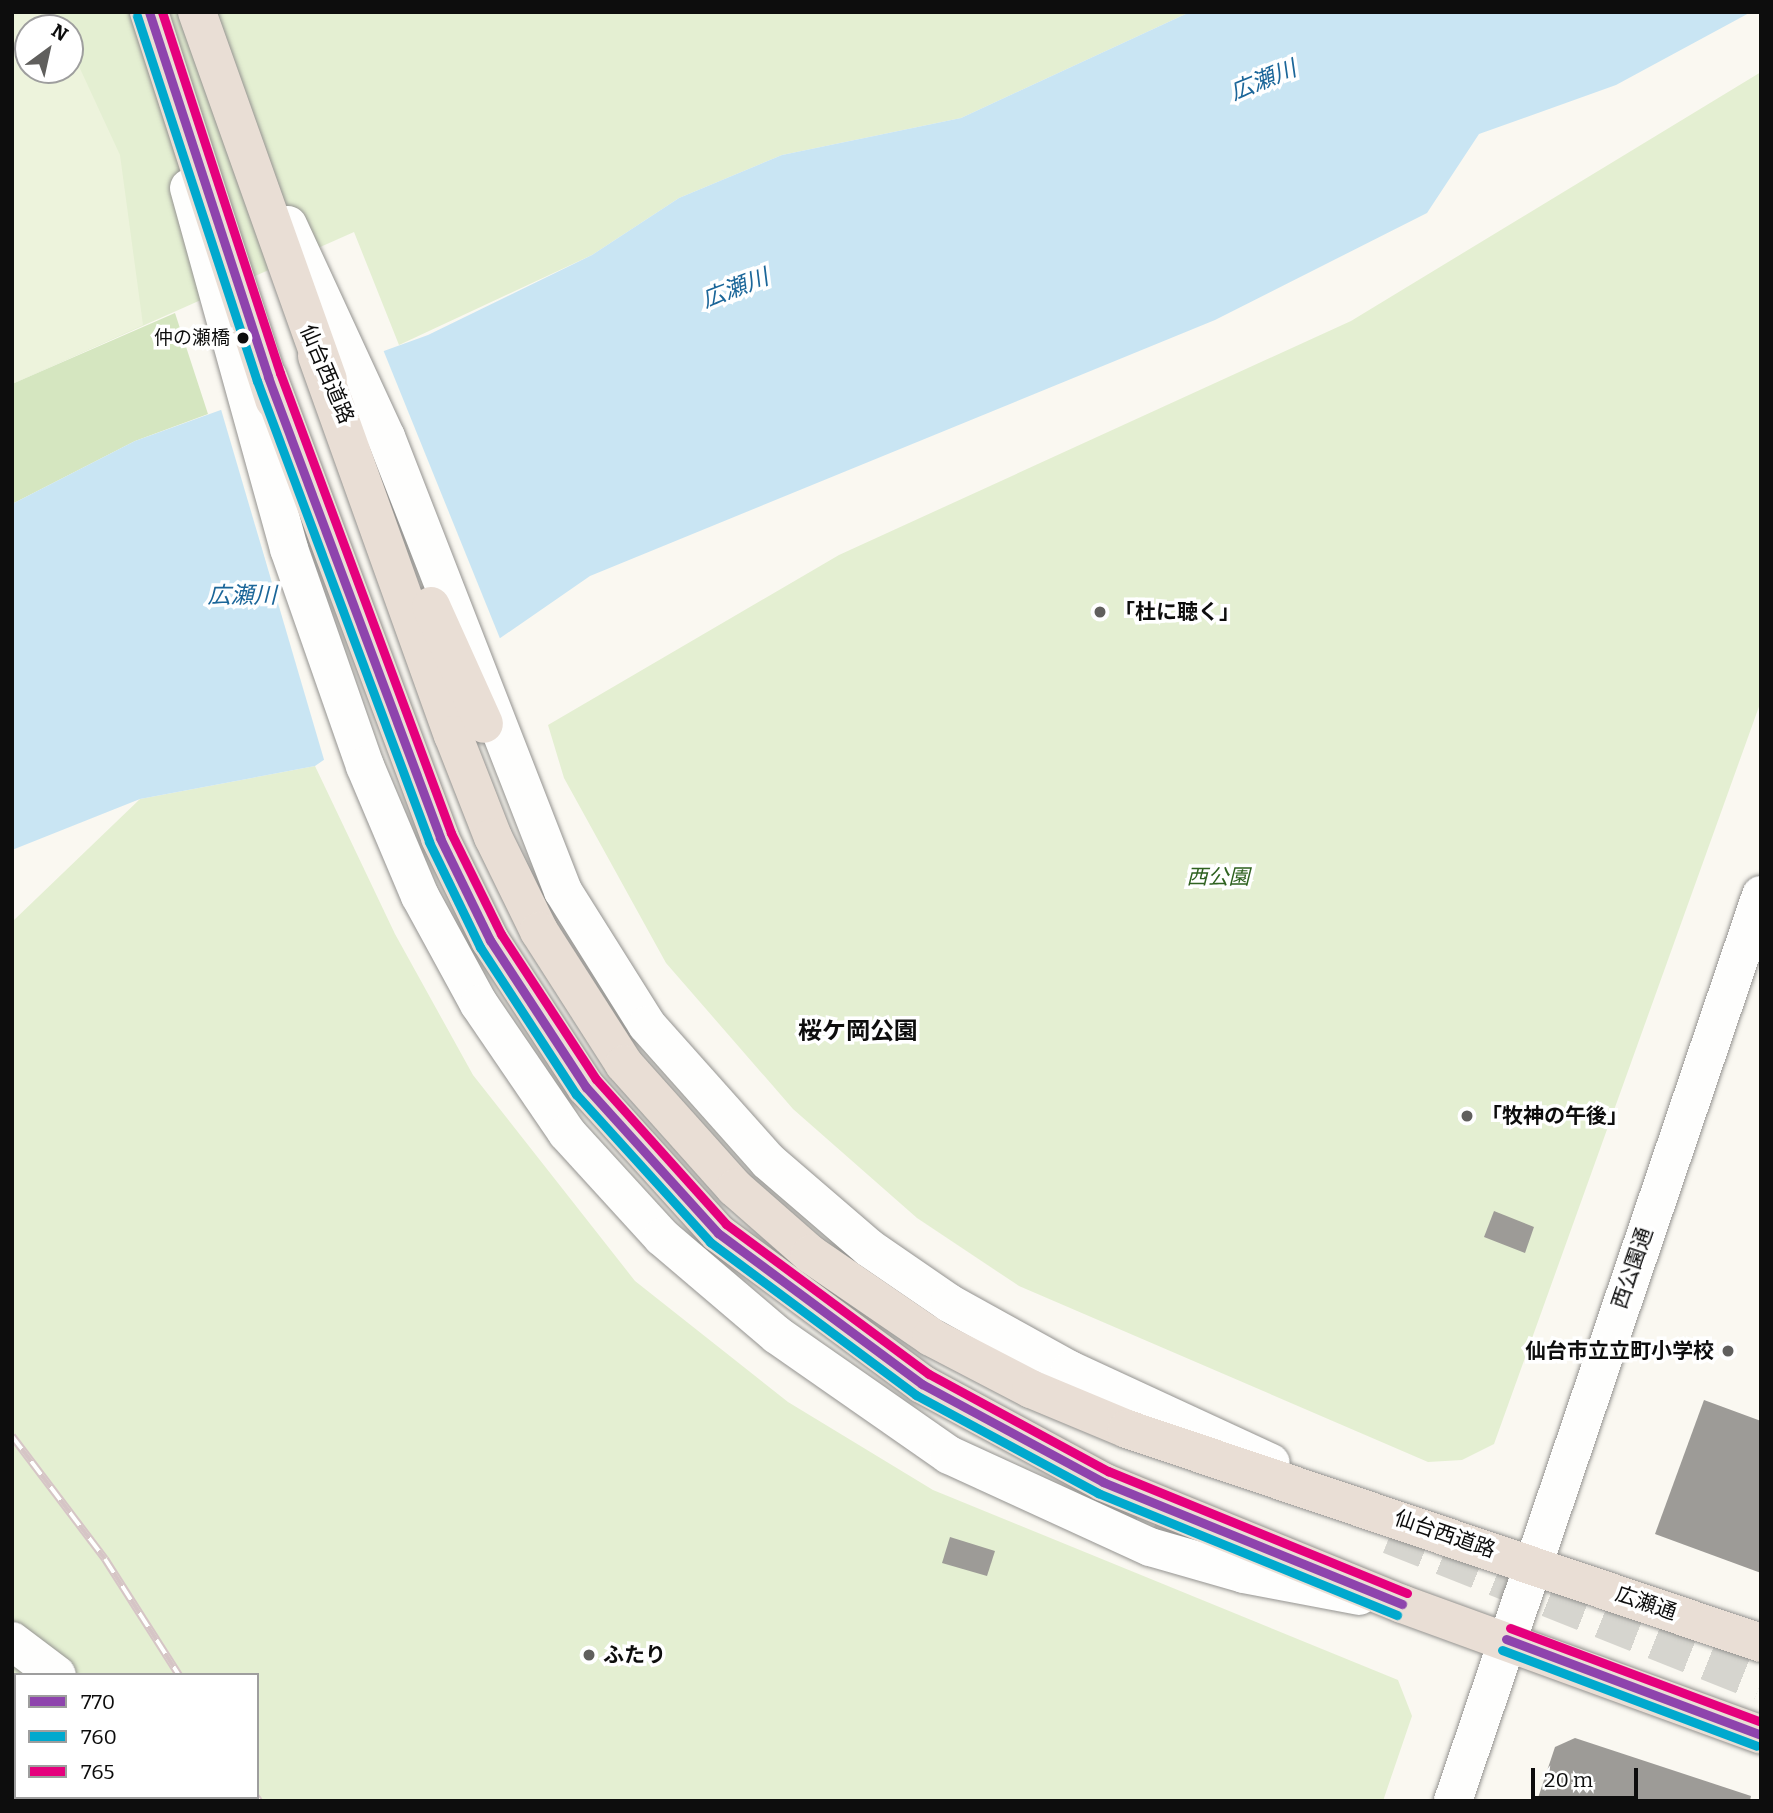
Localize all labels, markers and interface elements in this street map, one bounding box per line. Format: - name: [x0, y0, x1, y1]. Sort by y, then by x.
- north arrow: [14, 14, 84, 84]
- text: N: [47, 19, 72, 46]
- water label: 広瀬川: [1226, 54, 1300, 106]
- water label: 広瀬川: [698, 263, 772, 313]
- street label: 仙台西道路: [295, 321, 359, 427]
- place label: 仲の瀬橋: [154, 327, 230, 349]
- marker: 仲の瀬橋: [236, 331, 250, 345]
- water label: 広瀬川: [208, 581, 276, 609]
- place label: 「杜に聴く」: [1114, 599, 1240, 625]
- marker: 「杜に聴く」: [1092, 604, 1108, 620]
- park label: 西公園: [1187, 864, 1249, 890]
- district label: 桜ケ岡公園: [798, 1018, 918, 1046]
- place label: 「牧神の午後」: [1481, 1103, 1628, 1129]
- marker: 「牧神の午後」: [1459, 1108, 1475, 1124]
- street label: 西公園通: [1606, 1224, 1658, 1312]
- place label: 仙台市立立町小学校: [1525, 1338, 1714, 1364]
- marker: 仙台市立立町小学校: [1720, 1343, 1736, 1359]
- street label: 仙台西道路: [1391, 1505, 1499, 1563]
- street label: 広瀬通: [1612, 1581, 1680, 1625]
- place label: ふたり: [603, 1642, 666, 1668]
- marker: ふたり: [581, 1647, 597, 1663]
- legend: [14, 1673, 259, 1799]
- text: 770: [81, 1689, 115, 1715]
- text: 760: [81, 1724, 117, 1750]
- scale bar: [1535, 1754, 1642, 1798]
- text: 765: [81, 1759, 114, 1785]
- text: 20 m: [1544, 1767, 1593, 1793]

